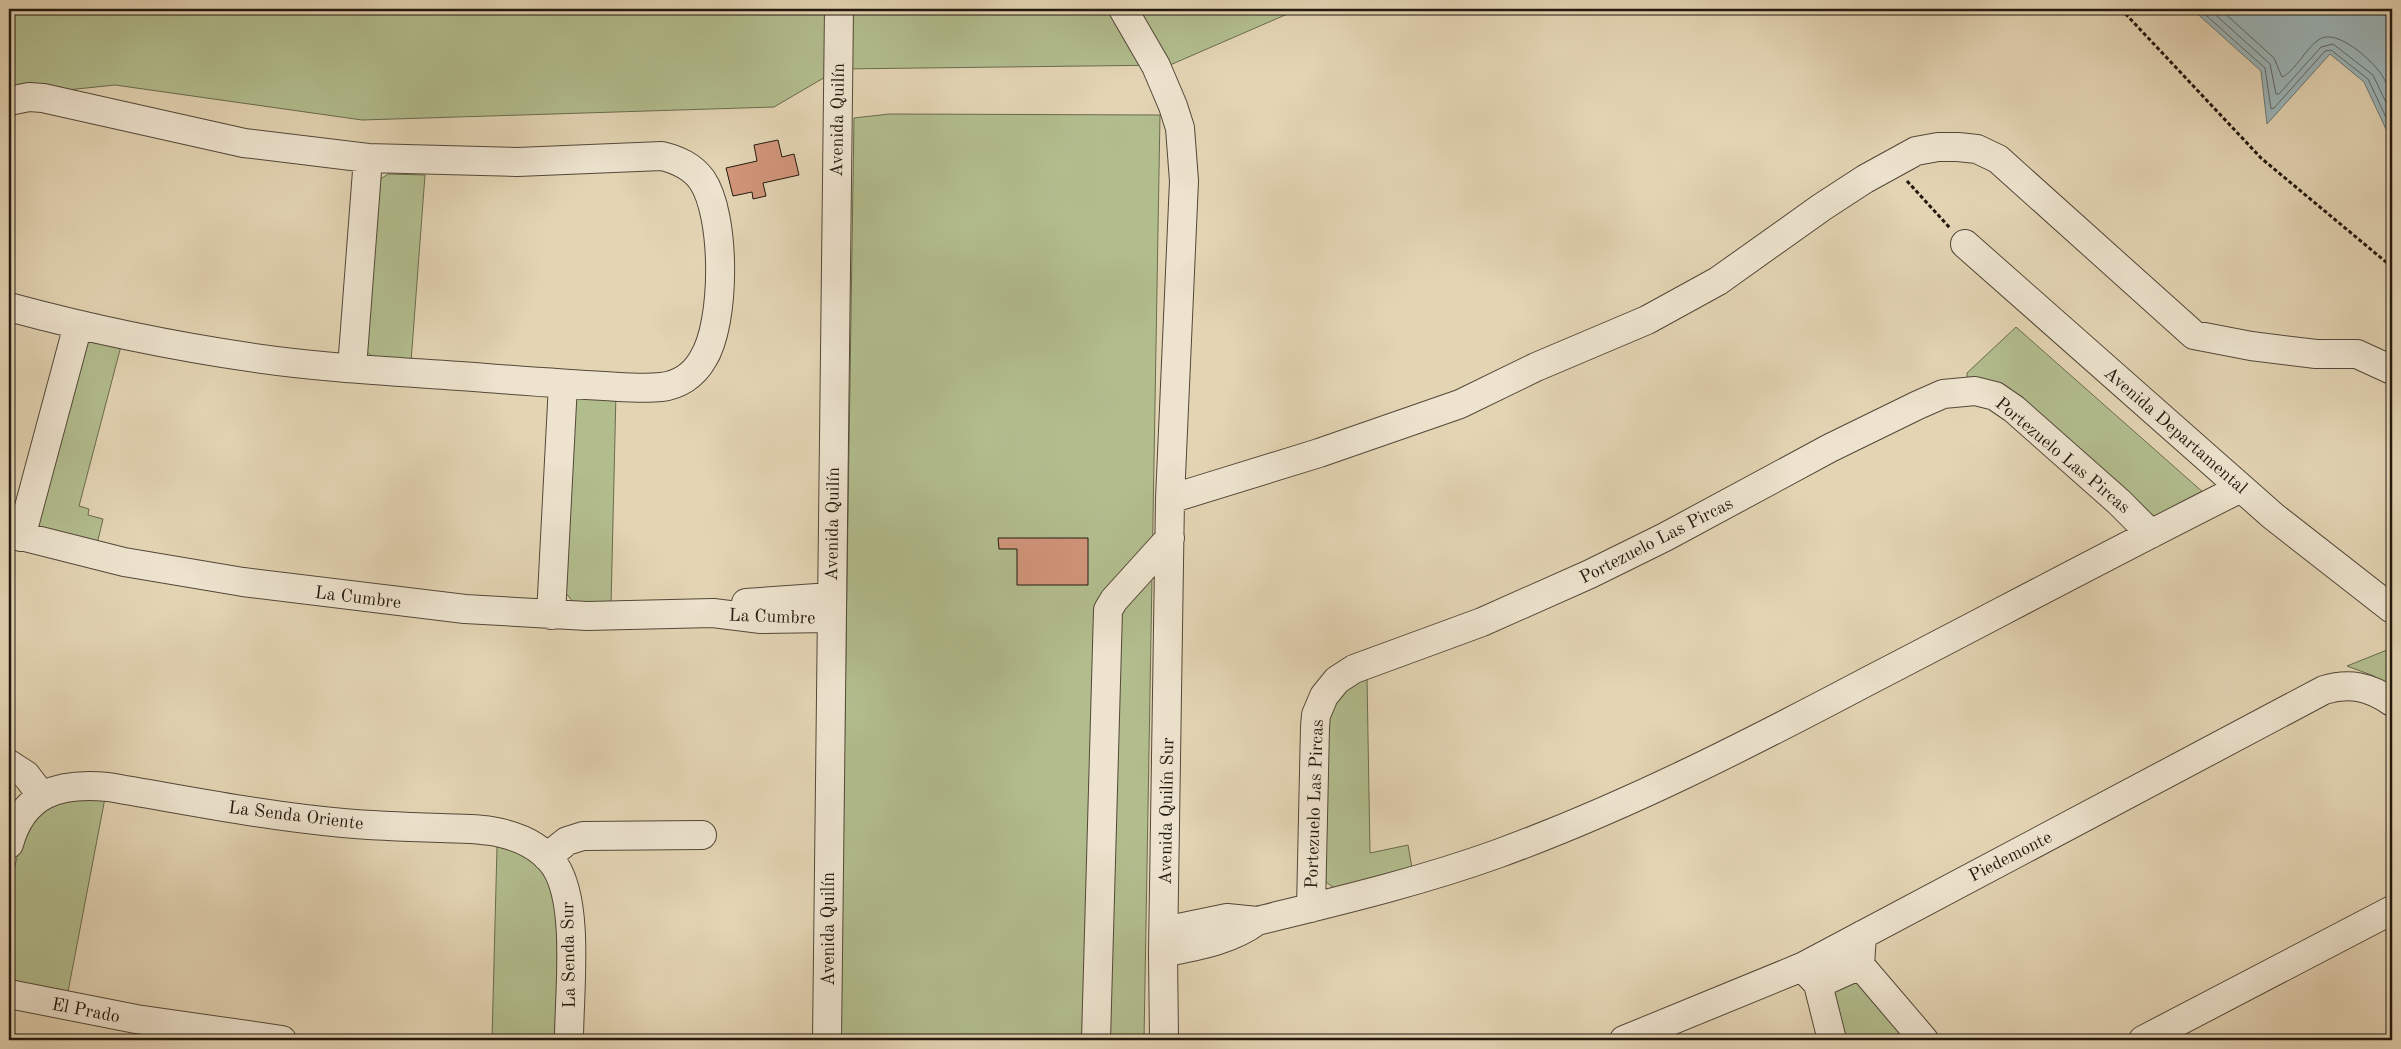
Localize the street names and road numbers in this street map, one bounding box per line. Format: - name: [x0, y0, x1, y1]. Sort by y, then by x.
- street label: Avenida Quilín: [828, 63, 848, 177]
- street label: Avenida Departamental: [2100, 364, 2250, 498]
- street label: Portezuelo Las Pircas: [1992, 394, 2133, 517]
- street label: Avenida Quilín: [823, 467, 843, 581]
- street label: Portezuelo Las Pircas: [1577, 494, 1736, 587]
- street label: La Cumbre: [314, 584, 402, 612]
- street label: La Cumbre: [728, 606, 816, 628]
- street label: Portezuelo Las Pircas: [1303, 719, 1327, 889]
- street label: Avenida Quilín Sur: [1157, 737, 1177, 885]
- street label: La Senda Oriente: [227, 799, 364, 833]
- street label: Piedemonte: [1966, 828, 2055, 885]
- street label: Avenida Quilín: [820, 872, 838, 986]
- street label: La Senda Sur: [559, 901, 579, 1008]
- street label: El Prado: [50, 996, 122, 1026]

